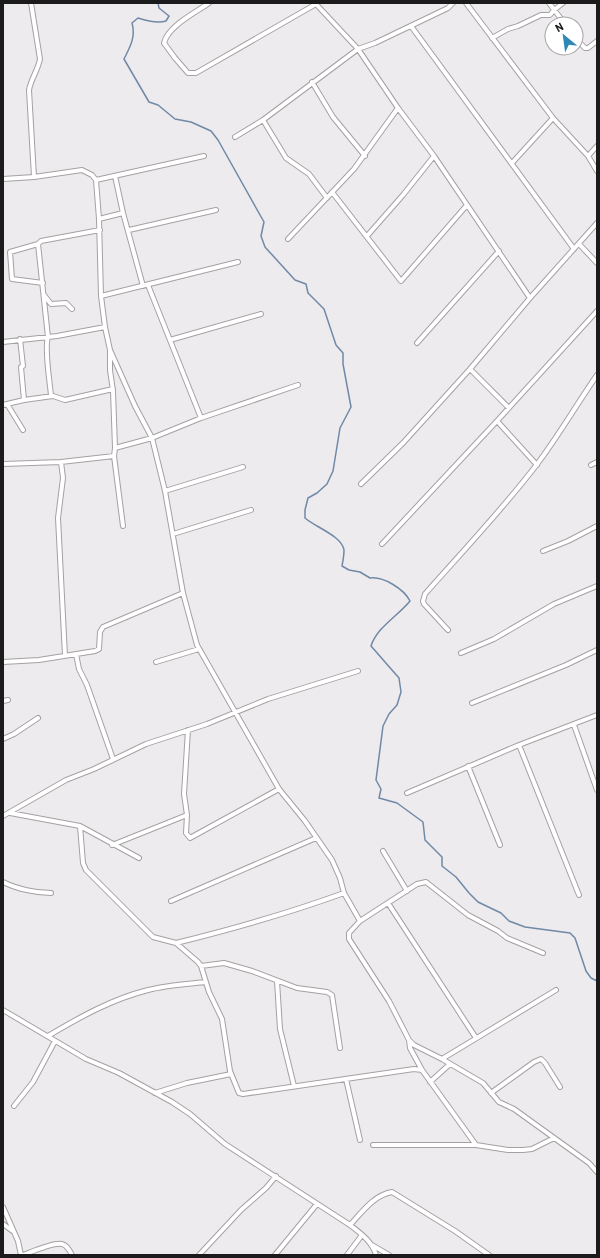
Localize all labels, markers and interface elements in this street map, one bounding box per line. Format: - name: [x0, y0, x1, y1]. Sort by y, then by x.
- north arrow: [544, 16, 584, 56]
- text: N: [553, 19, 565, 34]

